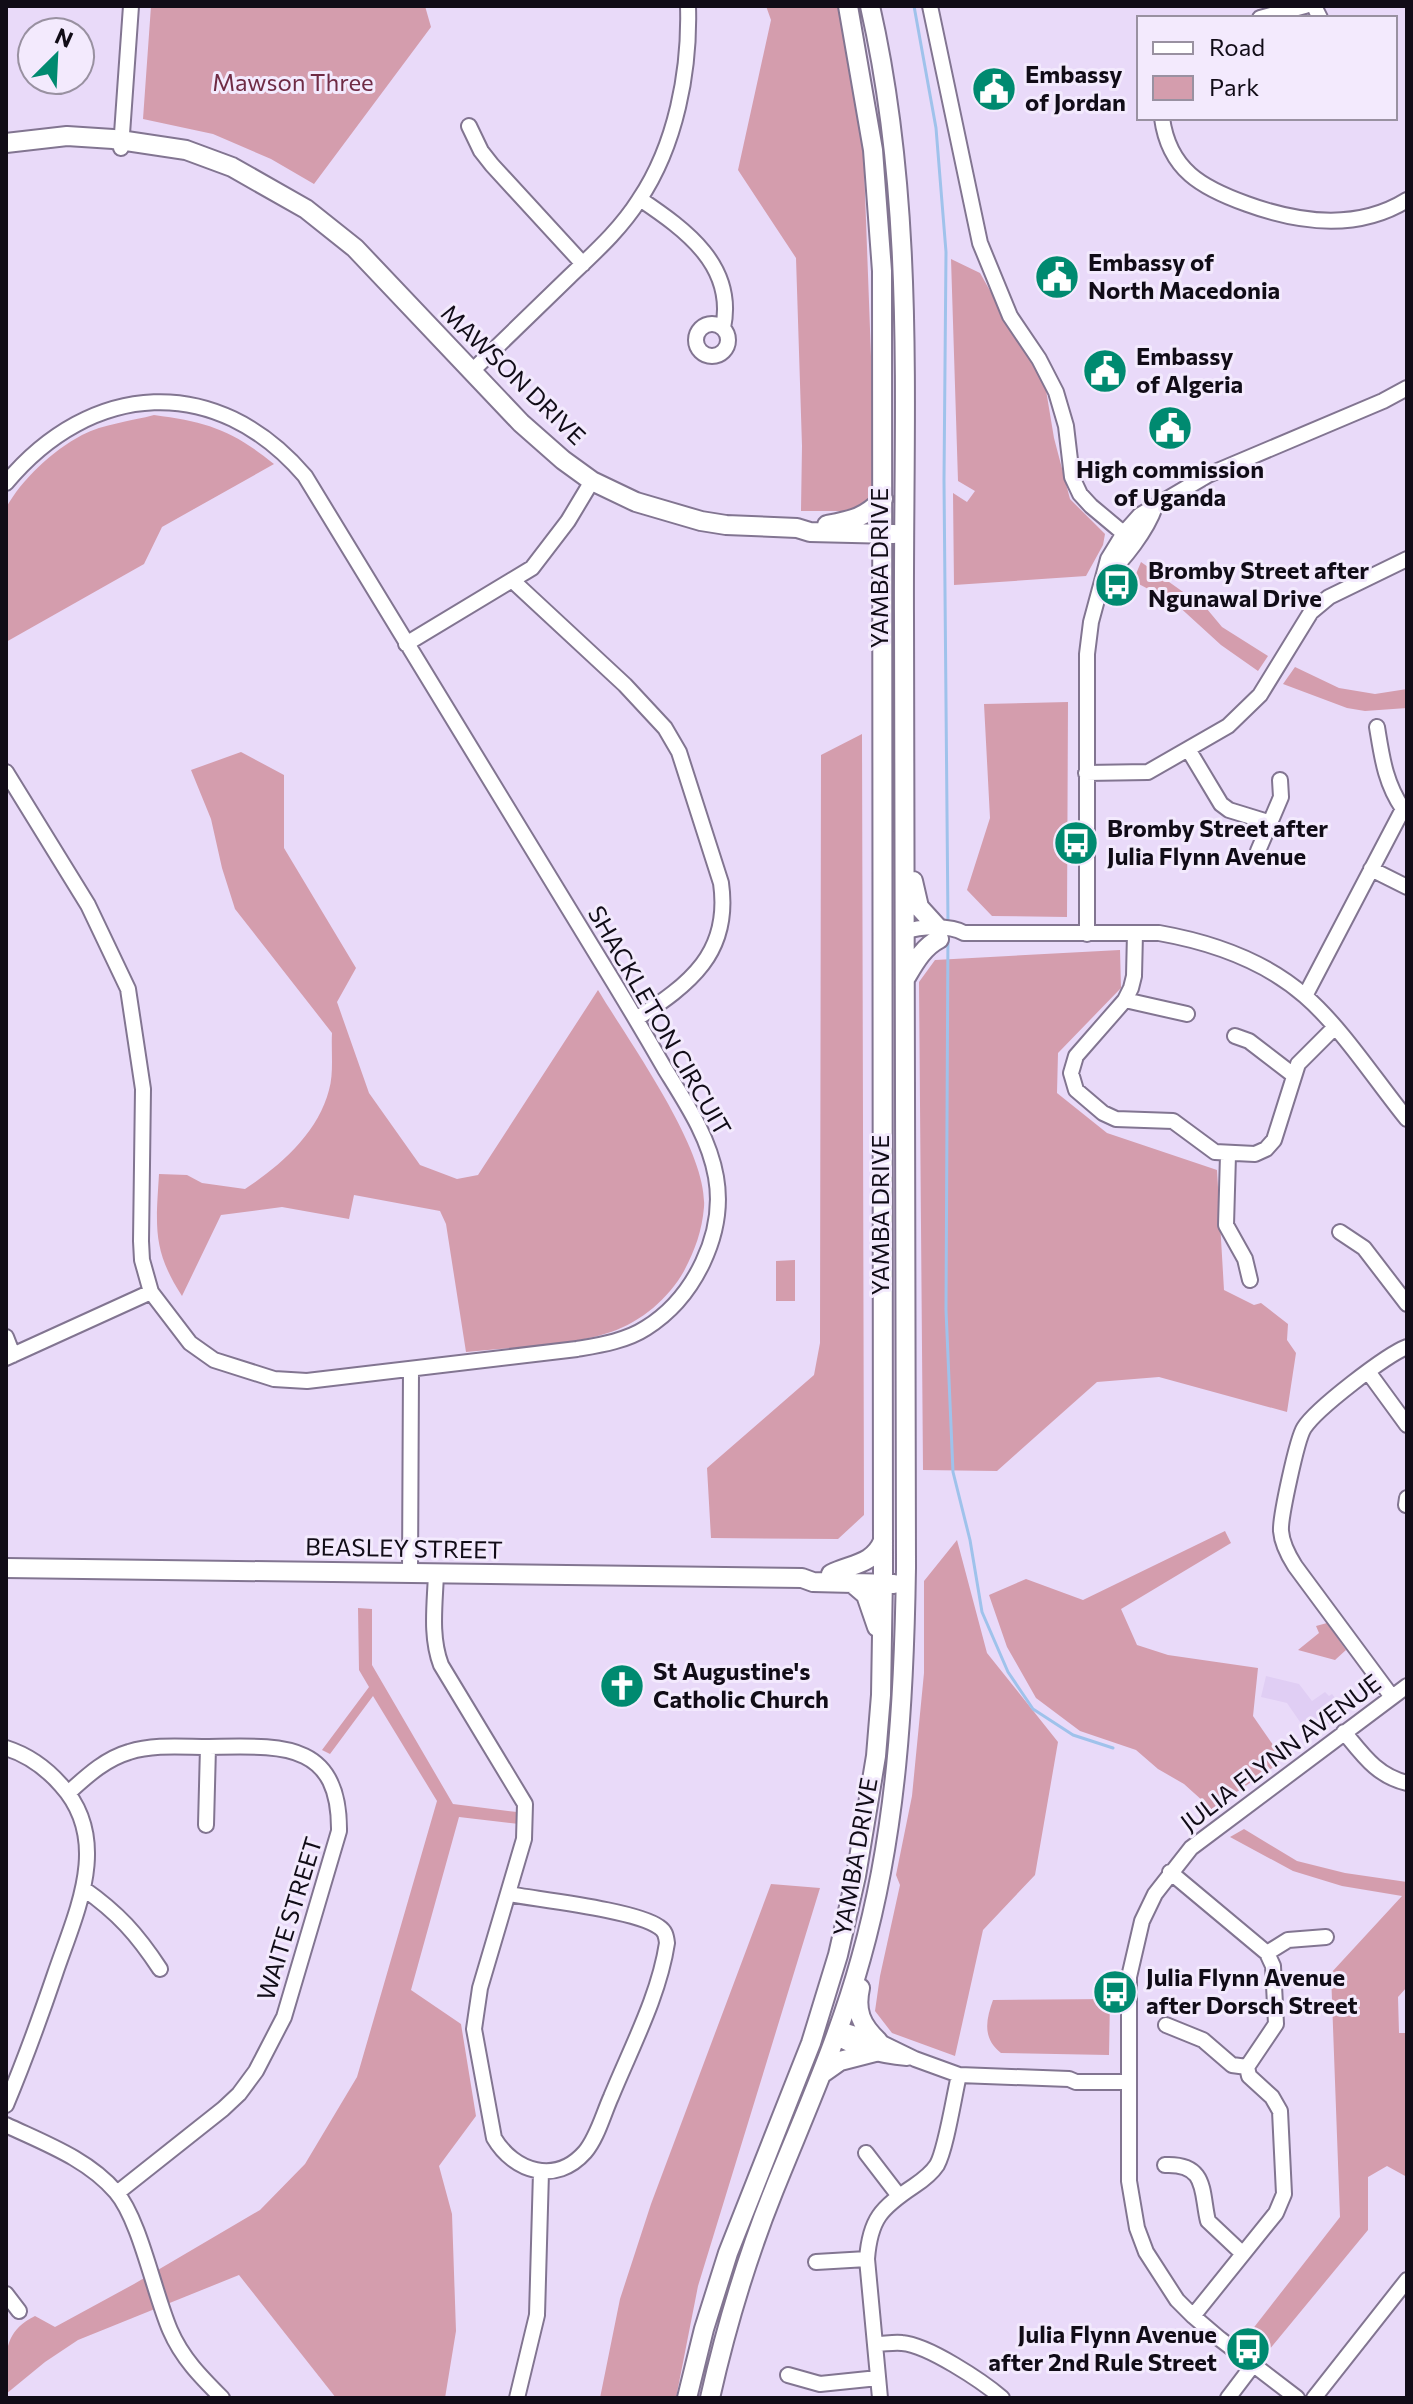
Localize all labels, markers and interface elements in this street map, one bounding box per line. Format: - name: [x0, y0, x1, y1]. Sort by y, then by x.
- north arrow: [16, 16, 96, 96]
- legend: [1137, 16, 1397, 120]
- text: N: [51, 22, 77, 53]
- text: Road: [1209, 32, 1265, 61]
- place label: Embassy of Jordan: [1025, 59, 1126, 116]
- public building icon: Embassy of Jordan: [970, 65, 1018, 113]
- park label: Mawson Three: [212, 67, 374, 96]
- text: Park: [1209, 72, 1259, 101]
- place label: Embassy of North Macedonia: [1088, 247, 1280, 304]
- public building icon: Embassy of North Macedonia: [1033, 253, 1081, 301]
- street label: MAWSON DRIVE: [436, 298, 592, 450]
- place label: Embassy of Algeria: [1136, 341, 1243, 398]
- public building icon: Embassy of Algeria: [1081, 347, 1129, 395]
- public building icon: High commission of Uganda: [1146, 404, 1194, 452]
- place label: High commission of Uganda: [1076, 454, 1264, 511]
- street label: YAMBA DRIVE: [864, 488, 893, 648]
- place label: Bromby Street after Ngunawal Drive: [1148, 555, 1369, 612]
- bus stop icon: Bromby Street after Ngunawal Drive: [1093, 561, 1141, 609]
- place label: Bromby Street after Julia Flynn Avenue: [1107, 813, 1328, 870]
- bus stop icon: Bromby Street after Julia Flynn Avenue: [1052, 819, 1100, 867]
- street label: SHACKLETON CIRCUIT: [583, 900, 738, 1140]
- street label: YAMBA DRIVE: [865, 1135, 894, 1295]
- street label: BEASLEY STREET: [305, 1531, 503, 1564]
- place label: St Augustine's Catholic Church: [653, 1656, 829, 1713]
- church icon: St Augustine's Catholic Church: [598, 1662, 646, 1710]
- street label: JULIA FLYNN AVENUE: [1174, 1667, 1386, 1836]
- street label: YAMBA DRIVE: [826, 1775, 883, 1938]
- street label: WAITE STREET: [250, 1833, 327, 2004]
- place label: Julia Flynn Avenue after Dorsch Street: [1146, 1962, 1358, 2019]
- bus stop icon: Julia Flynn Avenue after Dorsch Street: [1091, 1968, 1139, 2016]
- place label: Julia Flynn Avenue after 2nd Rule Street: [988, 2319, 1217, 2376]
- bus stop icon: Julia Flynn Avenue after 2nd Rule Street: [1224, 2325, 1272, 2373]

